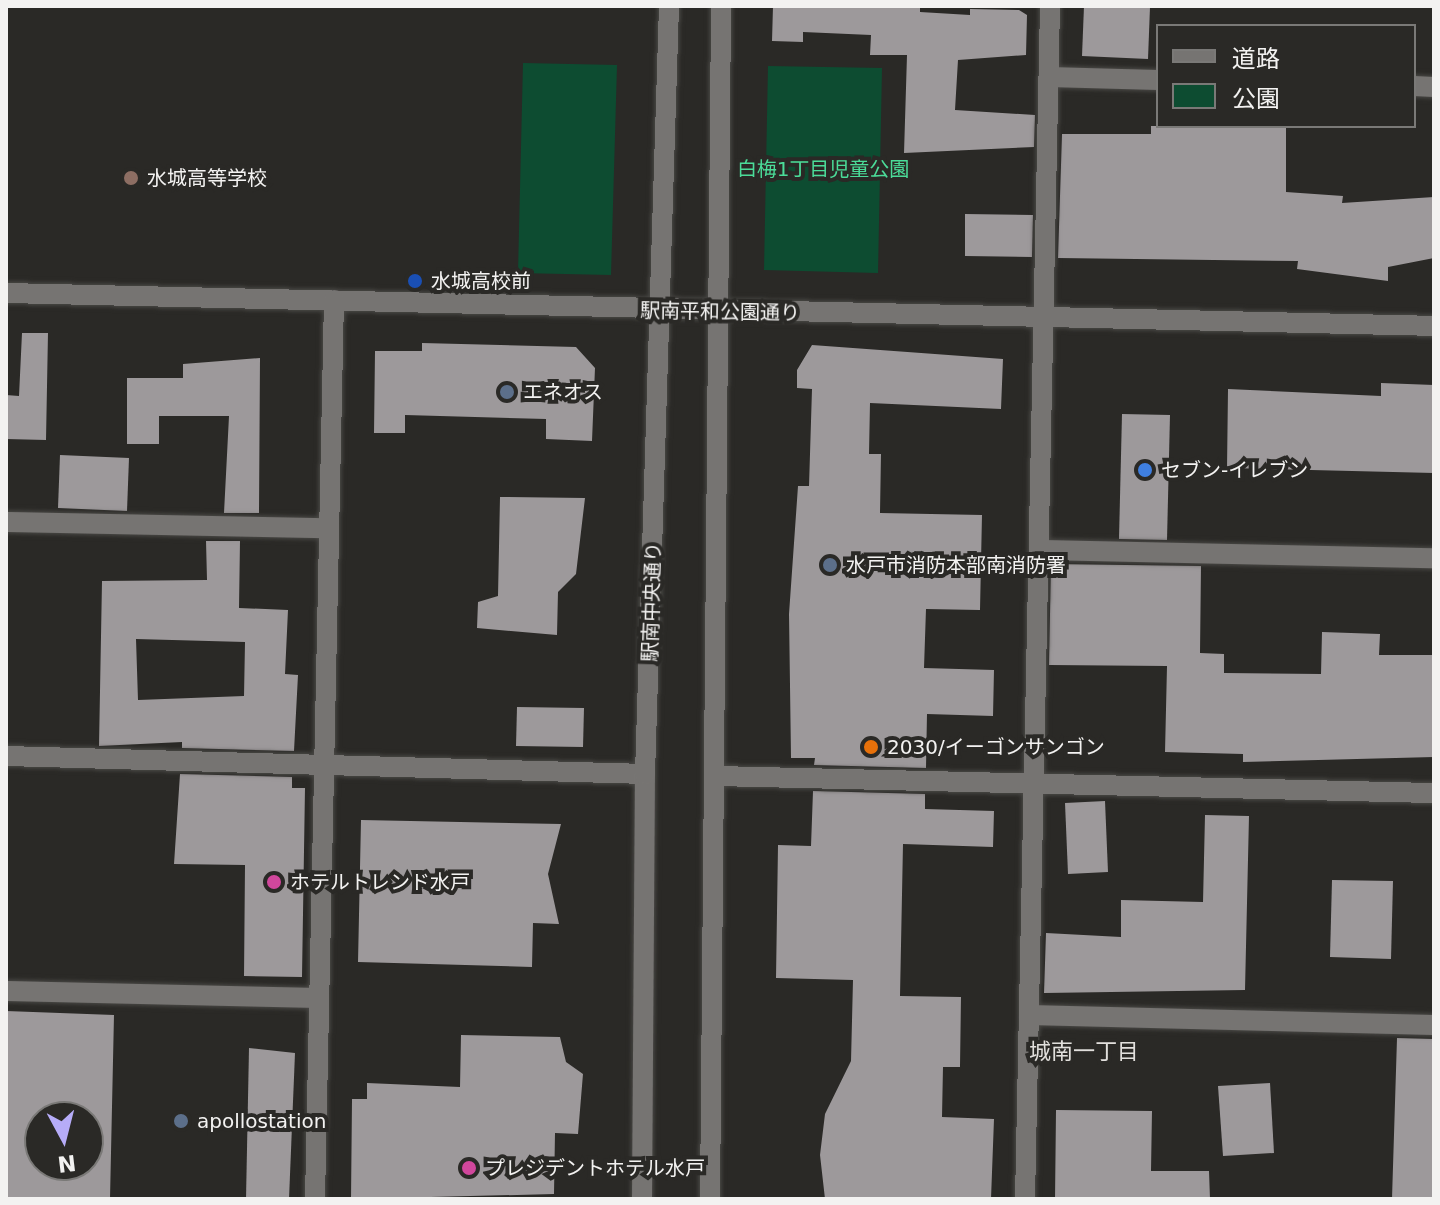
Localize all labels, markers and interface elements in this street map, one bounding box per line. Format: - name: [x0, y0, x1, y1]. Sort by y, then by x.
- legend: [1156, 24, 1416, 128]
- text: 道路: [1232, 45, 1280, 73]
- text: 公園: [1232, 85, 1280, 113]
- park label: 白梅1丁目児童公園: [737, 157, 909, 181]
- place label: 水城高等学校: [147, 166, 267, 190]
- marker: 水城高等学校: [122, 169, 140, 187]
- place label: 水城高校前: [431, 269, 531, 293]
- marker: 水城高校前: [406, 272, 424, 290]
- street label: 駅南平和公園通り: [640, 299, 800, 325]
- place label: エネオス: [523, 380, 603, 404]
- marker: エネオス: [498, 383, 516, 401]
- place label: セブン-イレブン: [1161, 458, 1308, 482]
- marker: セブン-イレブン: [1136, 461, 1154, 479]
- street label: 駅南中央通り: [638, 542, 666, 662]
- place label: 水戸市消防本部南消防署: [846, 553, 1066, 577]
- marker: 水戸市消防本部南消防署: [821, 556, 839, 574]
- place label: 2030/イーゴンサンゴン: [887, 735, 1105, 759]
- marker: 2030/イーゴンサンゴン: [862, 738, 880, 756]
- place label: ホテルトレンド水戸: [290, 870, 470, 894]
- marker: ホテルトレンド水戸: [265, 873, 283, 891]
- district label: 城南一丁目: [1029, 1039, 1139, 1065]
- north arrow: [24, 1101, 104, 1181]
- place label: apollostation: [197, 1109, 326, 1133]
- marker: apollostation: [172, 1112, 190, 1130]
- text: N: [56, 1150, 77, 1177]
- place label: プレジデントホテル水戸: [485, 1156, 705, 1180]
- marker: プレジデントホテル水戸: [460, 1159, 478, 1177]

